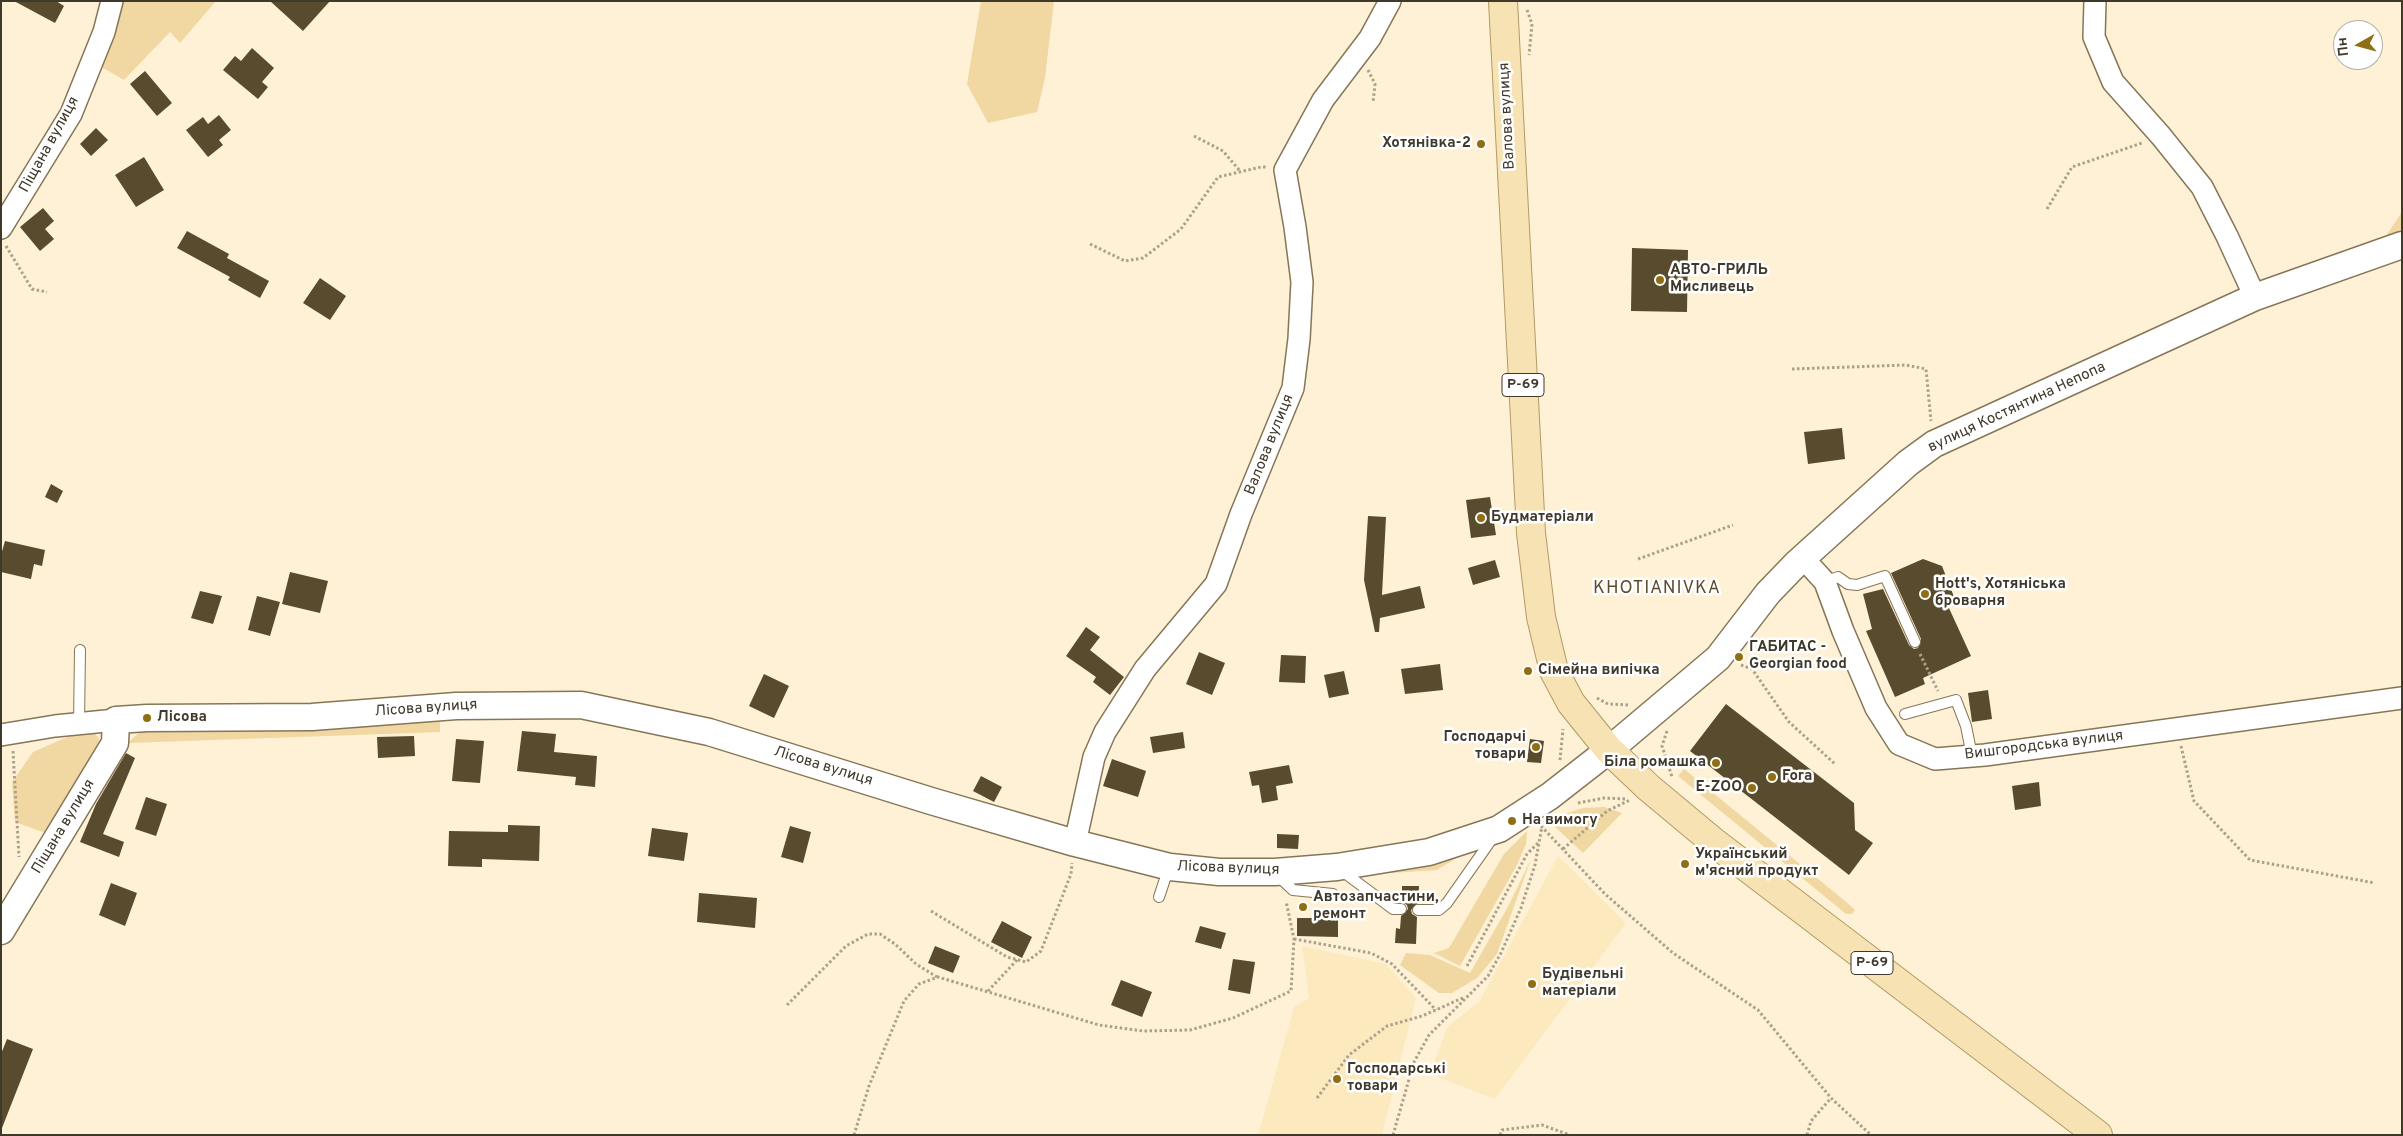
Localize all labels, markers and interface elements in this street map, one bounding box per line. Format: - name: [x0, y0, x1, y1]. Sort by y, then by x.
- north arrow: [2333, 20, 2383, 70]
- text: Пн: [2334, 36, 2353, 57]
- street label: Валова вулиця: [1496, 62, 1520, 170]
- street label: Піщана вулиця: [16, 94, 84, 196]
- place label: Хотянівка-2: [1382, 135, 1471, 153]
- marker: Хотянівка-2: [1475, 138, 1487, 150]
- place label: АВТО-ГРИЛЬ Мисливець: [1670, 262, 1768, 297]
- marker: АВТО-ГРИЛЬ Мисливець: [1654, 274, 1666, 286]
- street label: вулиця Костянтина Непопа: [1925, 359, 2109, 457]
- road number: Р-69: [1502, 374, 1544, 396]
- street label: Валова вулиця: [1242, 392, 1298, 498]
- place label: Будматеріали: [1491, 509, 1594, 527]
- marker: Будматеріали: [1475, 512, 1487, 524]
- place label: Hott's, Хотяніська броварня: [1935, 576, 2066, 611]
- district label: KHOTIANIVKA: [1592, 578, 1722, 600]
- marker: Hott's, Хотяніська броварня: [1919, 588, 1931, 600]
- place label: ГАБИТАС - Georgian food: [1749, 639, 1847, 674]
- marker: ГАБИТАС - Georgian food: [1733, 651, 1745, 663]
- place label: Сімейна випічка: [1538, 662, 1660, 680]
- marker: Сімейна випічка: [1522, 665, 1534, 677]
- street label: Лісова вулиця: [374, 696, 478, 722]
- place label: Лісова: [157, 709, 207, 727]
- marker: Лісова: [141, 712, 153, 724]
- street label: Вишгородська вулиця: [1964, 727, 2124, 765]
- place label: Господарчі товари: [1443, 729, 1526, 764]
- marker: Господарчі товари: [1530, 741, 1542, 753]
- street label: Лісова вулиця: [771, 743, 875, 791]
- place label: Біла ромашка: [1604, 754, 1706, 772]
- marker: Біла ромашка: [1710, 757, 1722, 769]
- place label: Fora: [1782, 768, 1812, 786]
- marker: Fora: [1766, 771, 1778, 783]
- street label: Піщана вулиця: [29, 776, 99, 878]
- place label: E-ZOO: [1696, 779, 1742, 797]
- marker: E-ZOO: [1746, 782, 1758, 794]
- place label: На вимогу: [1522, 812, 1598, 830]
- marker: На вимогу: [1506, 815, 1518, 827]
- place label: Український м'ясний продукт: [1695, 846, 1818, 881]
- street label: Лісова вулиця: [1176, 858, 1280, 880]
- marker: Український м'ясний продукт: [1679, 858, 1691, 870]
- place label: Автозапчастини, ремонт: [1313, 889, 1439, 924]
- marker: Автозапчастини, ремонт: [1297, 901, 1309, 913]
- road number: Р-69: [1851, 951, 1893, 974]
- place label: Будівельні матеріали: [1542, 966, 1624, 1001]
- marker: Будівельні матеріали: [1526, 978, 1538, 990]
- place label: Господарські товари: [1347, 1061, 1446, 1096]
- marker: Господарські товари: [1331, 1073, 1343, 1085]

